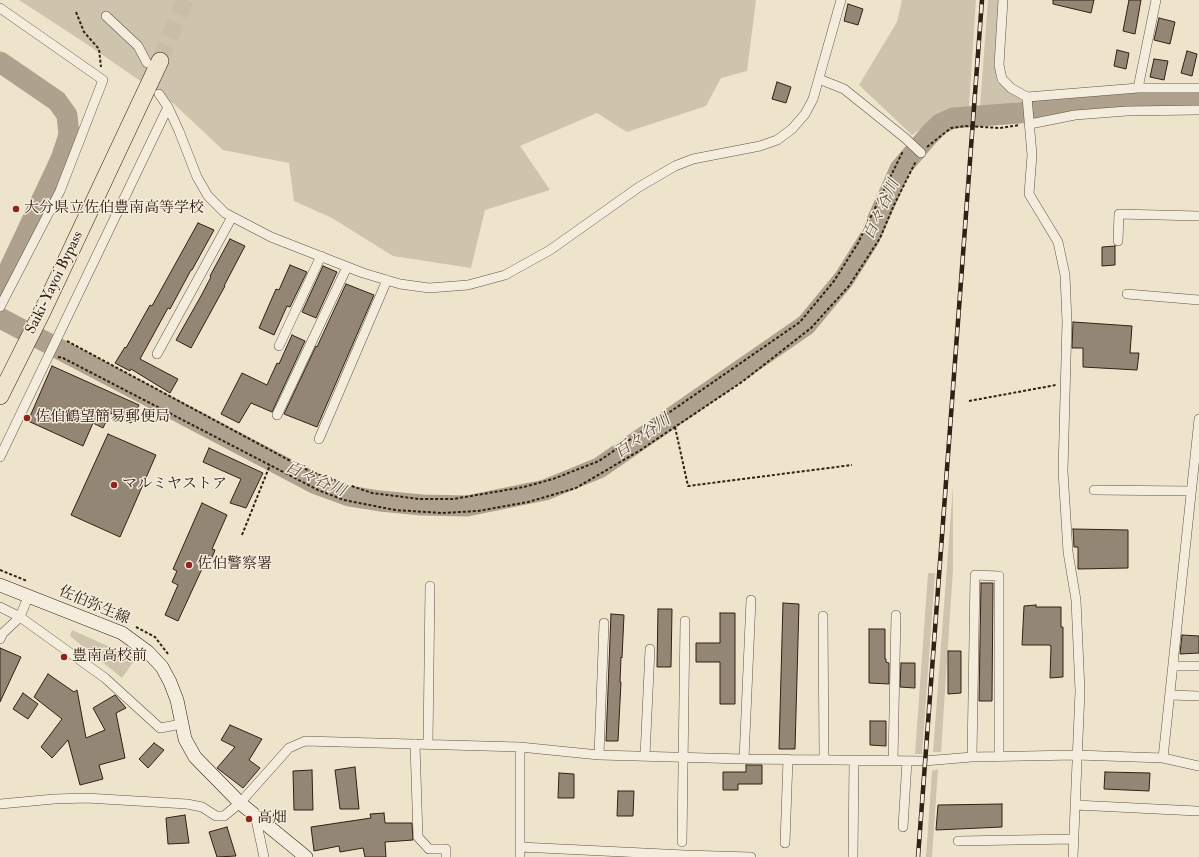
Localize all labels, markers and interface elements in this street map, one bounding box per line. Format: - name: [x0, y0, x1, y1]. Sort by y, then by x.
- water label: 百々谷川: [860, 177, 904, 243]
- place label: 大分県立佐伯豊南高等学校: [24, 200, 204, 218]
- marker: 大分県立佐伯豊南高等学校: [11, 204, 21, 214]
- street label: Saiki-Yayoi Bypass: [22, 229, 88, 337]
- place label: 佐伯鶴望簡易郵便局: [35, 409, 170, 427]
- water label: 百々谷川: [611, 411, 675, 463]
- marker: 佐伯鶴望簡易郵便局: [22, 413, 32, 423]
- water label: 百々谷川: [282, 458, 348, 502]
- place label: マルミヤストア: [122, 476, 227, 494]
- marker: マルミヤストア: [109, 480, 119, 490]
- place label: 佐伯警察署: [197, 556, 272, 574]
- marker: 佐伯警察署: [184, 560, 194, 570]
- street label: 佐伯弥生線: [56, 583, 132, 629]
- place label: 豊南高校前: [72, 648, 147, 666]
- marker: 豊南高校前: [59, 652, 69, 662]
- place label: 高畑: [257, 810, 287, 828]
- marker: 高畑: [244, 814, 254, 824]

